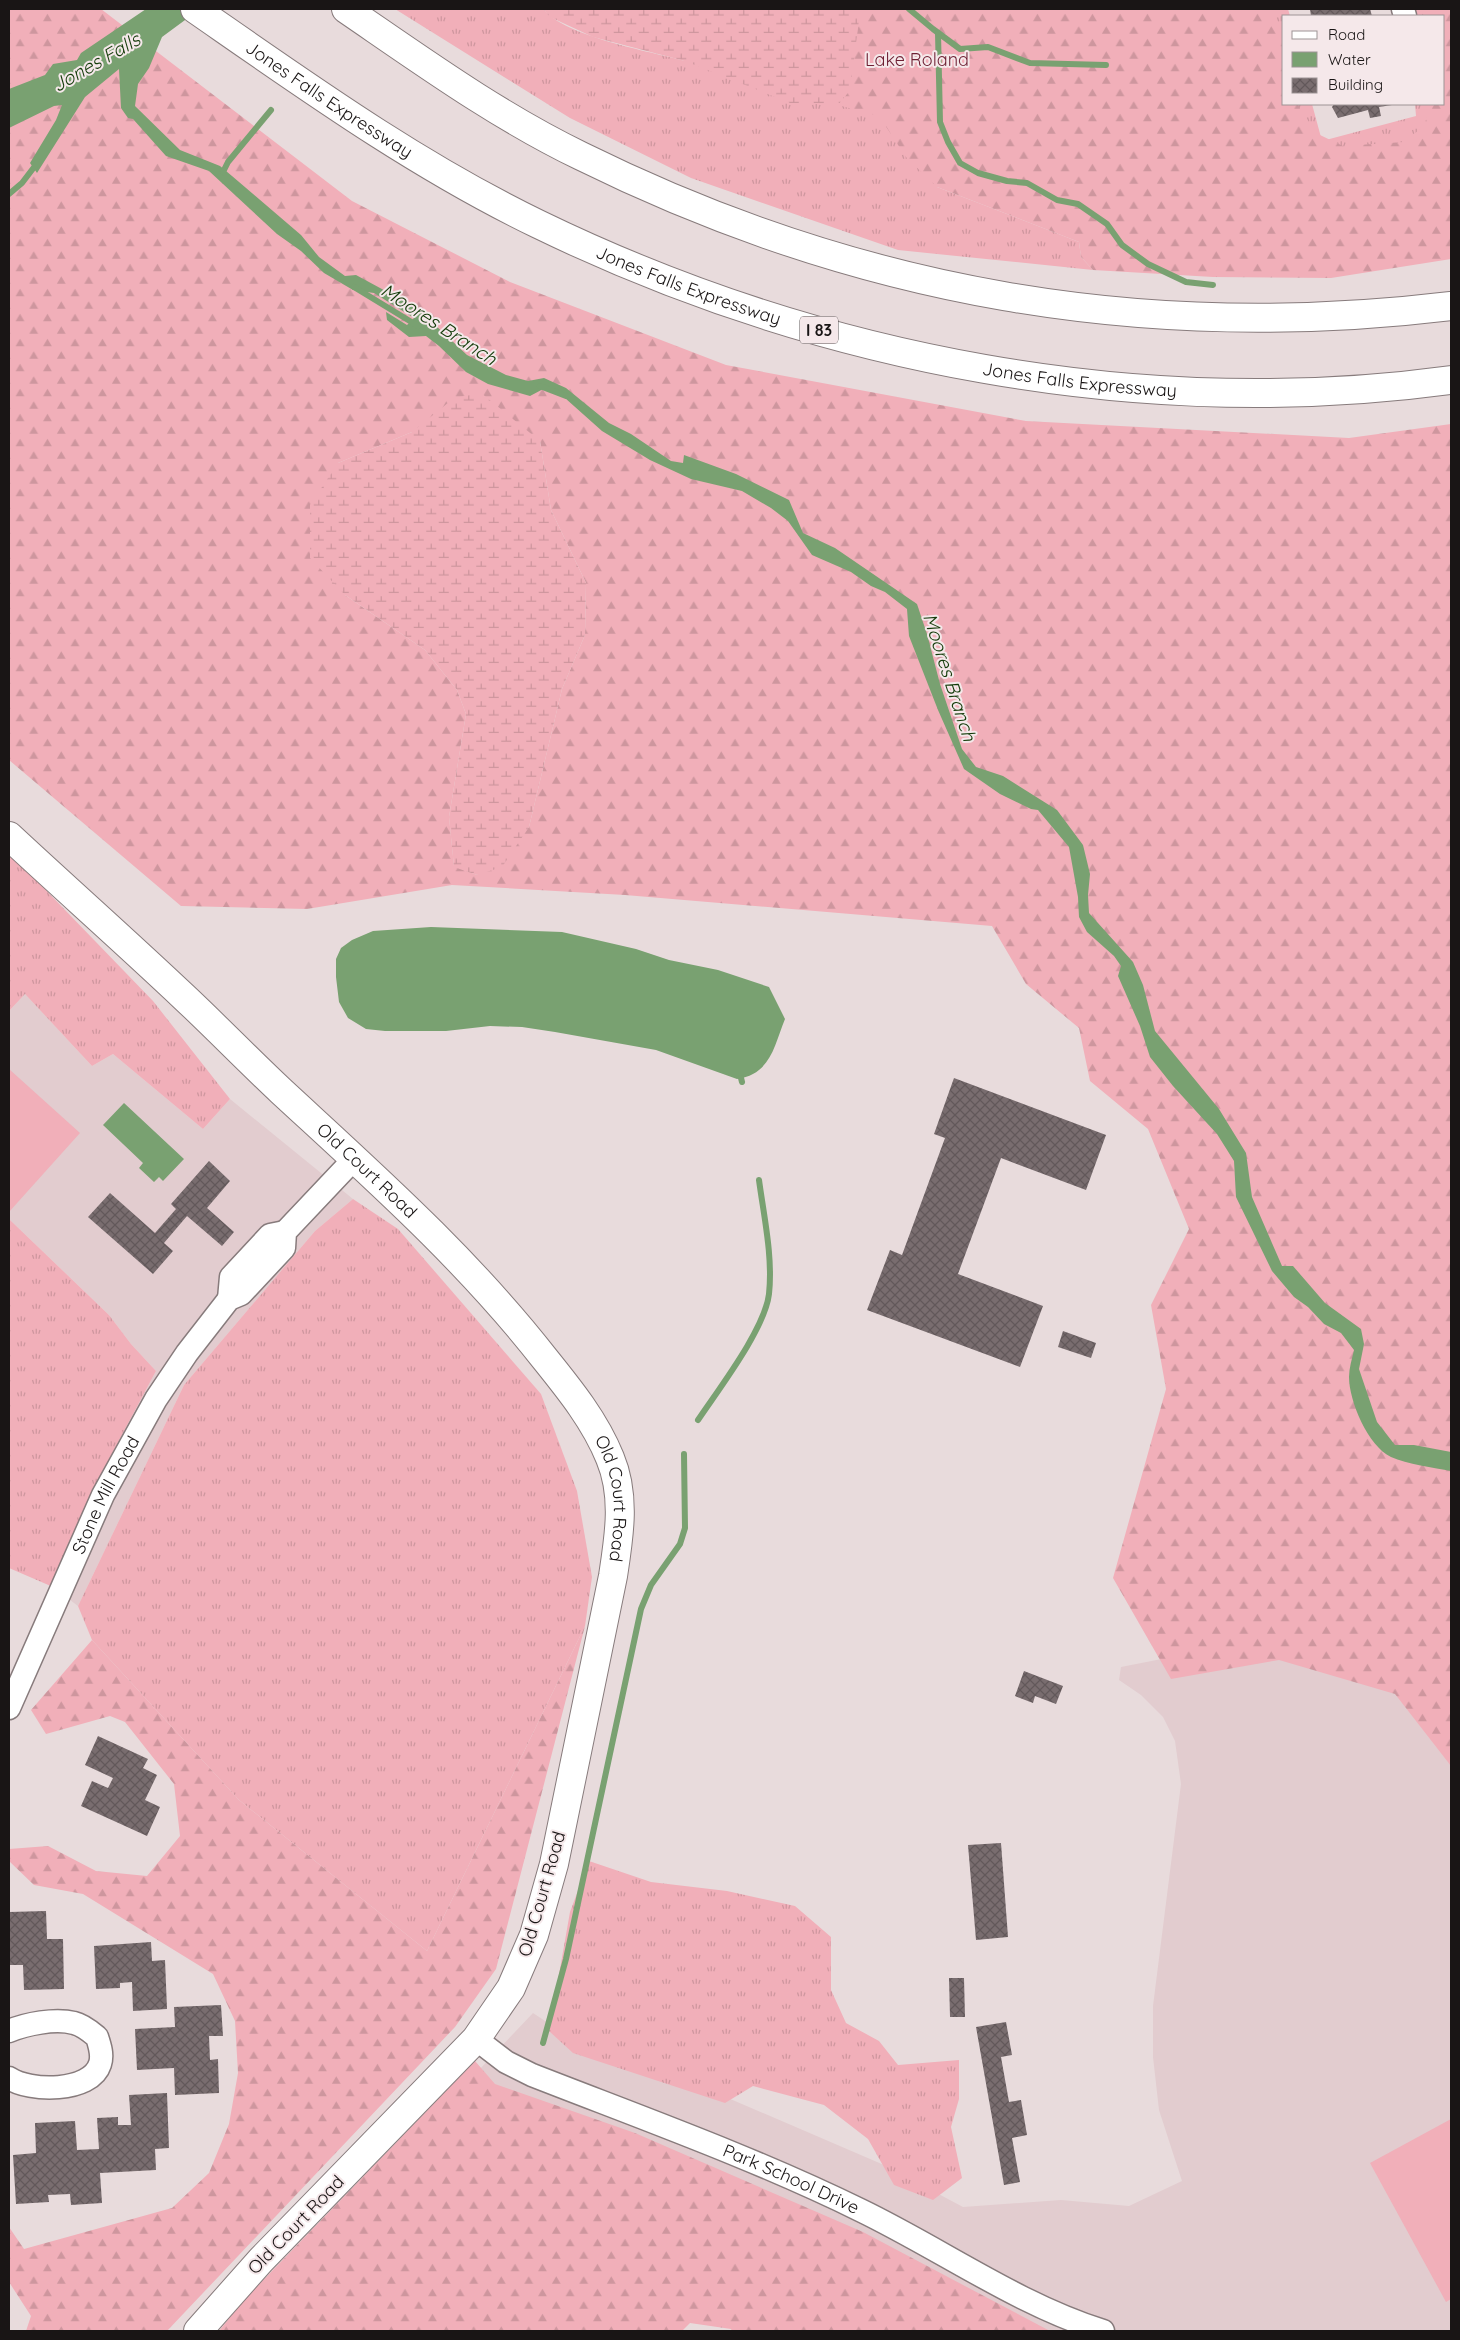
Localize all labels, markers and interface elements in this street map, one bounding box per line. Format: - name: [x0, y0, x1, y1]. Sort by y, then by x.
- legend: [1282, 15, 1445, 105]
- text: Road: [1328, 25, 1365, 44]
- water label: Jones Falls: [48, 27, 145, 97]
- street label: Jones Falls Expressway: [241, 36, 417, 163]
- park label: Lake Roland: [865, 48, 969, 71]
- text: Water: [1328, 50, 1371, 69]
- text: Building: [1328, 75, 1383, 94]
- street label: Jones Falls Expressway: [592, 240, 784, 330]
- water label: Moores Branch: [377, 278, 502, 371]
- road number: I 83: [800, 316, 838, 344]
- street label: Jones Falls Expressway: [981, 357, 1178, 402]
- water label: Moores Branch: [918, 610, 982, 745]
- street label: Old Court Road: [312, 1118, 422, 1223]
- street label: Old Court Road: [590, 1431, 632, 1563]
- street label: Stone Mill Road: [66, 1432, 144, 1557]
- street label: Old Court Road: [513, 1829, 570, 1959]
- street label: Park School Drive: [720, 2139, 863, 2219]
- street label: Old Court Road: [243, 2170, 349, 2279]

